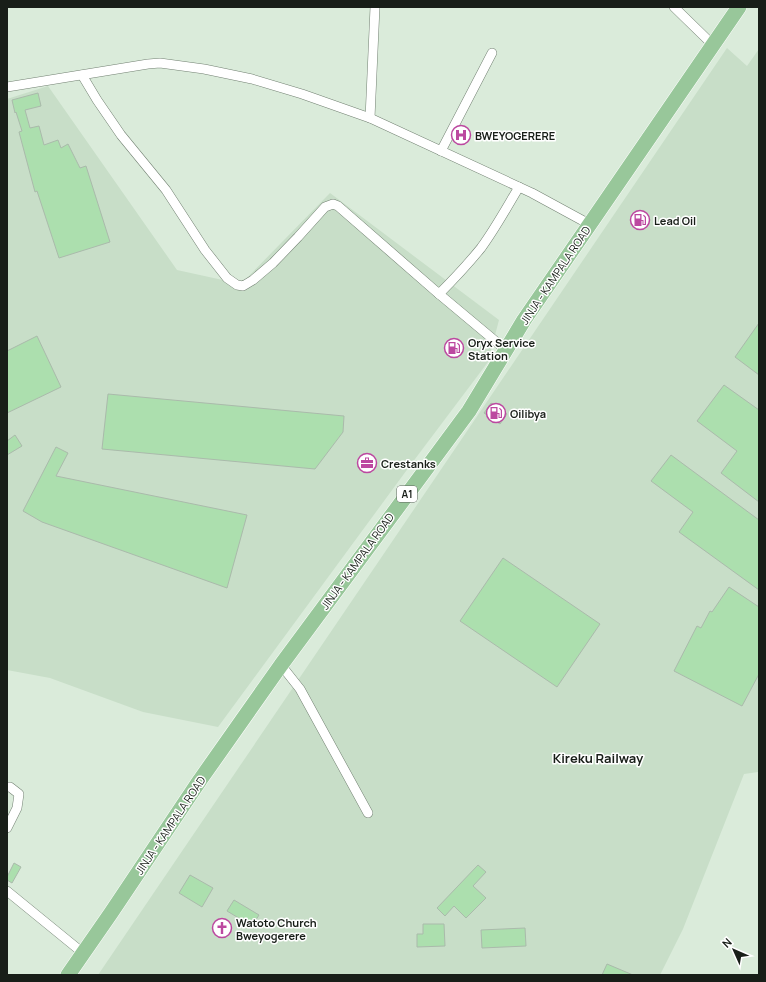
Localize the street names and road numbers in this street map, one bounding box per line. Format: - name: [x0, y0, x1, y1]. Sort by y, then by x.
- street label: JINJA - KAMPALA ROAD: [516, 223, 594, 327]
- road number: A1: [397, 486, 417, 502]
- street label: JINJA - KAMPALA ROAD: [317, 510, 397, 612]
- street label: JINJA - KAMPALA ROAD: [131, 773, 209, 877]

